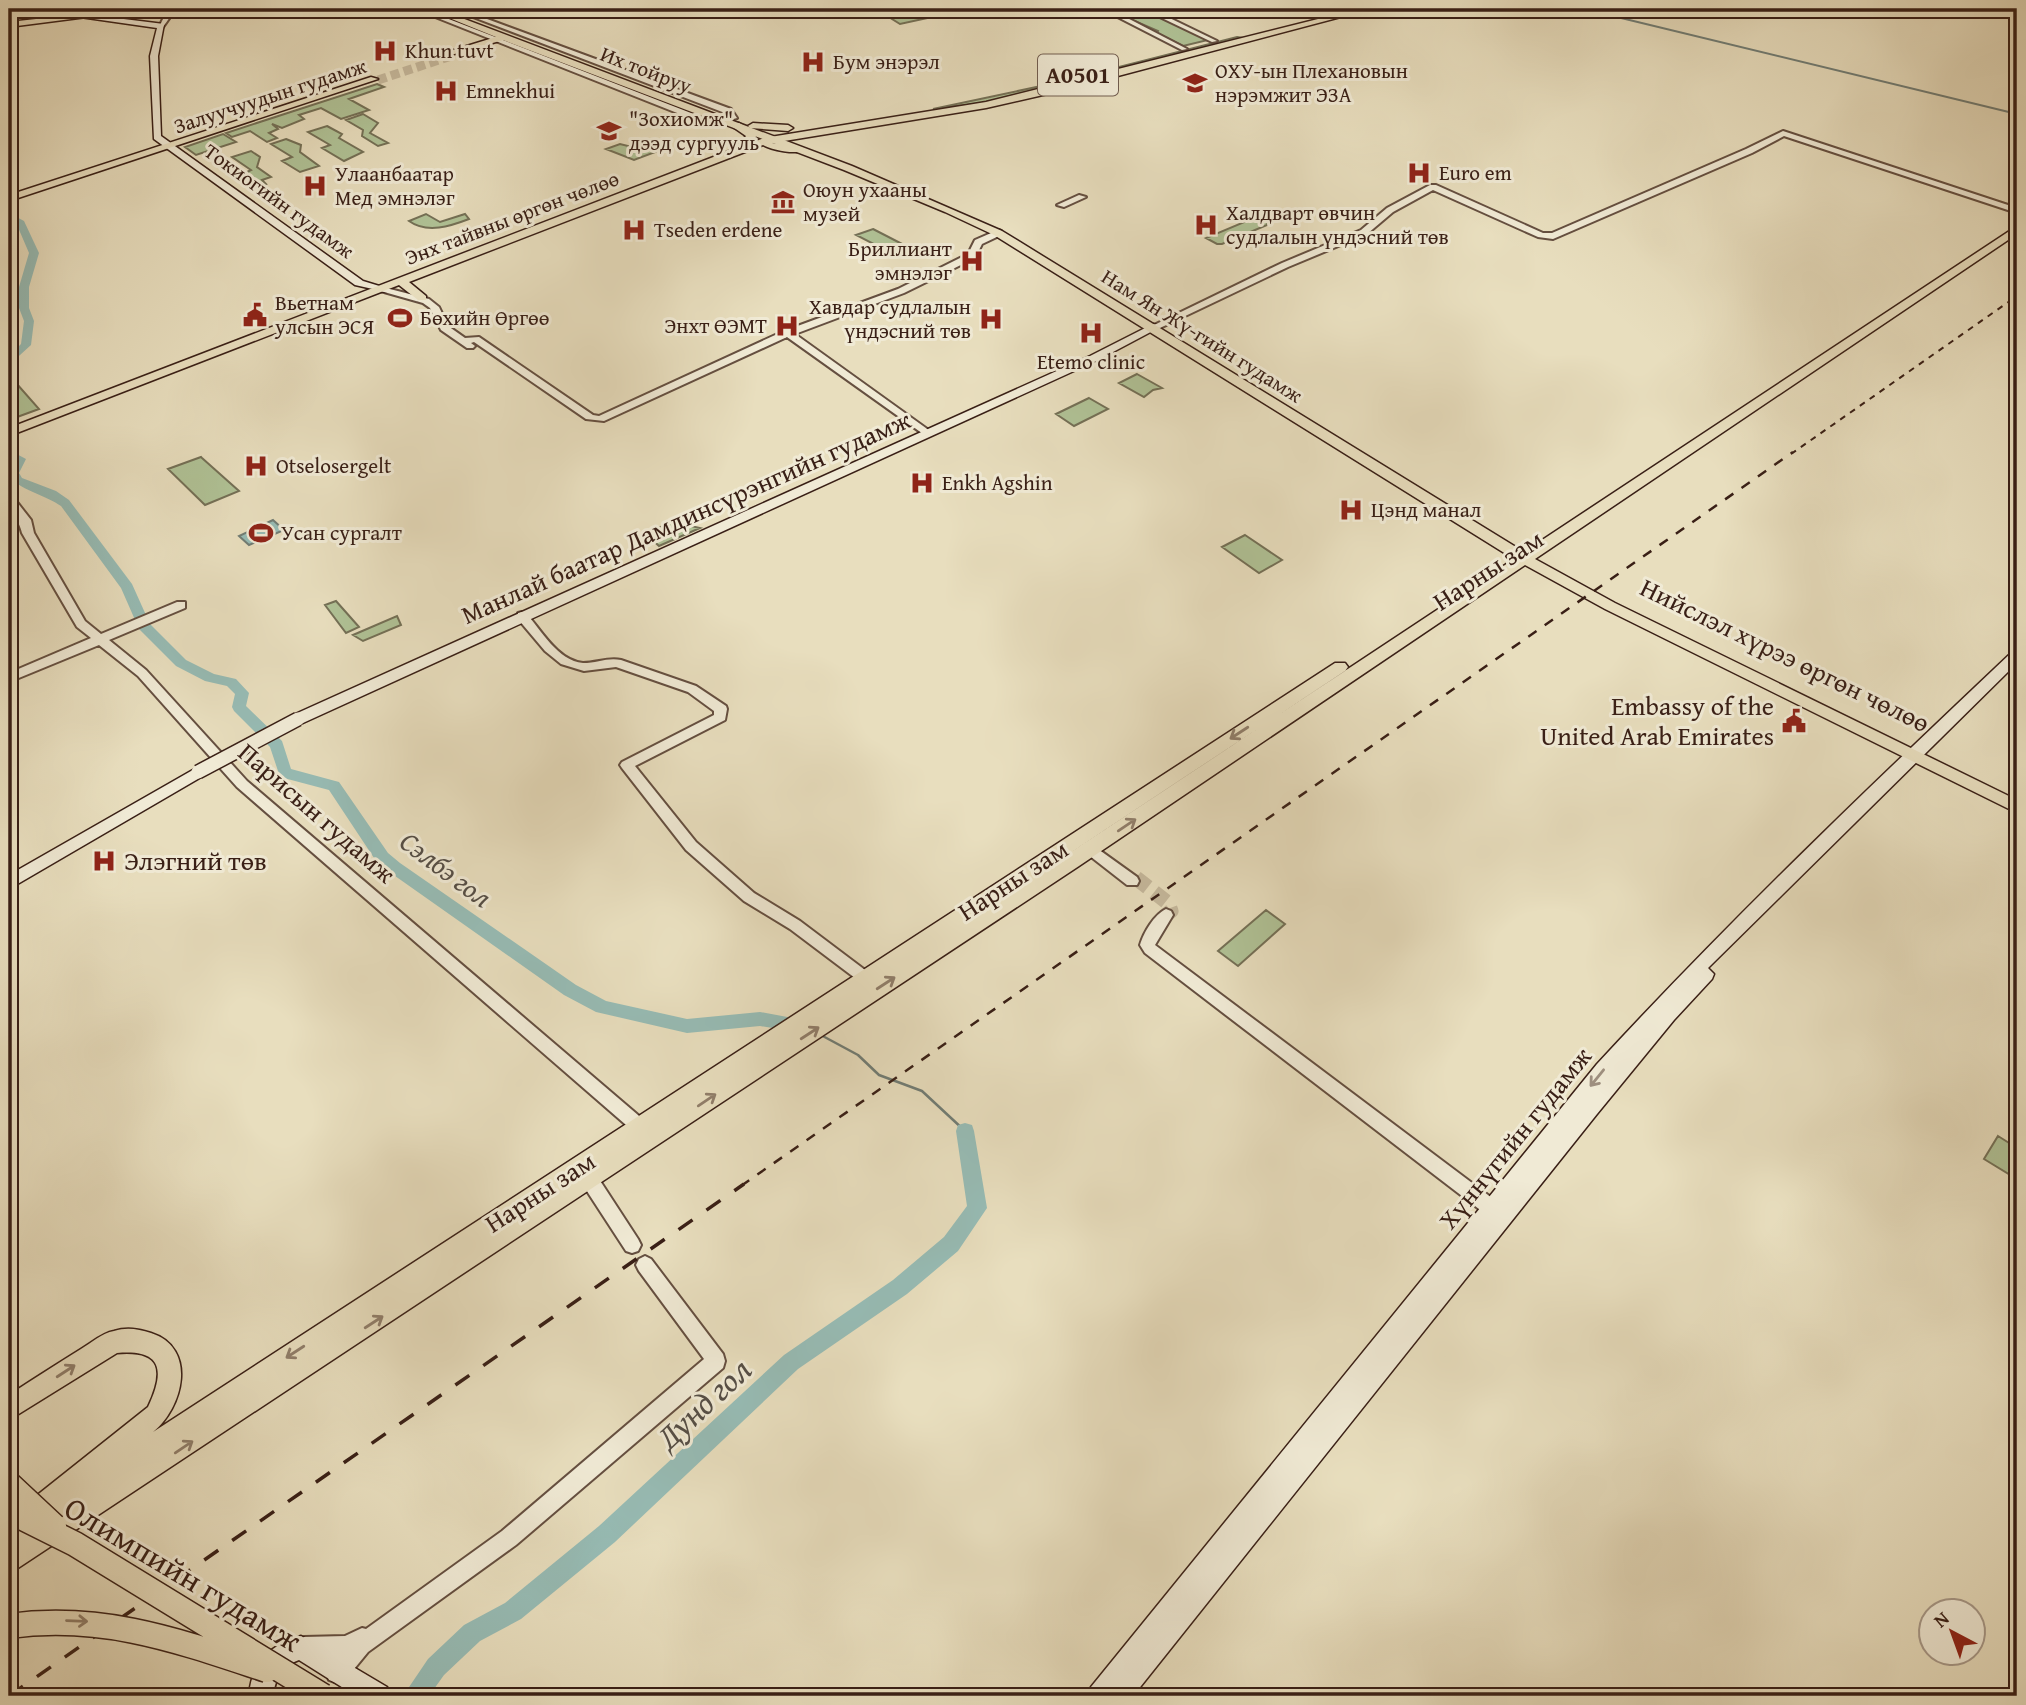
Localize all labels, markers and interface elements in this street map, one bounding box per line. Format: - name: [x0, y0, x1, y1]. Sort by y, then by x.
- place label: Khun tuvt: [405, 35, 494, 66]
- hospital icon: Khun tuvt: [371, 37, 399, 65]
- street label: Их тойруу: [596, 38, 697, 101]
- place label: Бум энэрэл: [833, 46, 940, 77]
- hospital icon: Бум энэрэл: [799, 48, 827, 76]
- street label: Залуучуудын гудамж: [170, 50, 371, 141]
- road number: A0501: [1038, 54, 1118, 96]
- place label: ОХУ-ын Плехановын нэрэмжит ЭЗА: [1215, 55, 1408, 110]
- school or university icon: ОХУ-ын Плехановын нэрэмжит ЭЗА: [1181, 69, 1209, 97]
- place label: Emnekhui: [466, 75, 555, 106]
- hospital icon: Emnekhui: [432, 77, 460, 105]
- place label: "Зохиомж" дээд сургууль: [629, 103, 759, 158]
- school or university icon: "Зохиомж" дээд сургууль: [595, 117, 623, 145]
- street label: Токиогийн гудамж: [198, 136, 361, 266]
- place label: Euro em: [1439, 157, 1512, 188]
- place label: Улаанбаатар Мед эмнэлэг: [335, 158, 455, 213]
- hospital icon: Euro em: [1405, 159, 1433, 187]
- street label: Энх тайвны өргөн чөлөө: [400, 162, 623, 273]
- hospital icon: Улаанбаатар Мед эмнэлэг: [301, 172, 329, 200]
- place label: Оюун ухааны музей: [803, 174, 927, 229]
- museum icon: Оюун ухааны музей: [769, 188, 797, 216]
- place label: Халдварт өвчин судлалын үндэсний төв: [1226, 197, 1449, 252]
- hospital icon: Халдварт өвчин судлалын үндэсний төв: [1192, 211, 1220, 239]
- place label: Tseden erdene: [654, 214, 783, 245]
- hospital icon: Tseden erdene: [620, 216, 648, 244]
- place label: Бриллиант эмнэлэг: [848, 233, 952, 288]
- hospital icon: Бриллиант эмнэлэг: [958, 247, 986, 275]
- street label: Нам Ян Жү-гийн гудамж: [1096, 261, 1309, 410]
- place label: Вьетнам улсын ЭСЯ: [274, 287, 374, 342]
- place label: Хавдар судлалын үндэсний төв: [809, 291, 971, 346]
- public building icon: Вьетнам улсын ЭСЯ: [241, 301, 269, 329]
- place label: Бөхийн Өргөө: [420, 302, 550, 333]
- sports icon: Бөхийн Өргөө: [386, 304, 414, 332]
- hospital icon: Хавдар судлалын үндэсний төв: [977, 305, 1005, 333]
- place label: Энхт ӨЭМТ: [664, 310, 767, 341]
- hospital icon: Энхт ӨЭМТ: [773, 312, 801, 340]
- hospital icon: Etemo clinic: [1077, 319, 1105, 347]
- place label: Etemo clinic: [1037, 346, 1145, 377]
- street label: Манлай баатар Дамдинсүрэнгийн гудамж: [455, 399, 917, 634]
- place label: Otselosergelt: [276, 450, 392, 481]
- hospital icon: Otselosergelt: [242, 452, 270, 480]
- place label: Enkh Agshin: [942, 467, 1053, 498]
- hospital icon: Enkh Agshin: [908, 469, 936, 497]
- place label: Цэнд манал: [1371, 494, 1482, 525]
- hospital icon: Цэнд манал: [1337, 496, 1365, 524]
- place label: Усан сургалт: [281, 517, 402, 548]
- sports icon: Усан сургалт: [247, 519, 275, 547]
- street label: Нарны зам: [1425, 519, 1551, 620]
- street label: Нийслэл хүрээ өргөн чөлөө: [1634, 567, 1937, 742]
- place label: Embassy of the United Arab Emirates: [1540, 686, 1774, 755]
- public building icon: Embassy of the United Arab Emirates: [1780, 707, 1808, 735]
- one-way arrow: [1230, 726, 1249, 740]
- street label: Парисын гудамж: [230, 733, 405, 892]
- one-way arrow: [1117, 818, 1136, 832]
- water label: Сэлбэ гол: [392, 820, 501, 917]
- street label: Нарны зам: [950, 829, 1076, 930]
- place label: Элэгний төв: [124, 841, 267, 880]
- hospital icon: Элэгний төв: [90, 847, 118, 875]
- one-way arrow: [876, 975, 895, 990]
- one-way arrow: [800, 1025, 819, 1040]
- street label: Хүннүгийн гудамж: [1429, 1038, 1600, 1237]
- one-way arrow: [1589, 1068, 1605, 1086]
- one-way arrow: [697, 1093, 716, 1108]
- street label: Нарны зам: [477, 1141, 603, 1242]
- one-way arrow: [364, 1315, 383, 1329]
- one-way arrow: [286, 1345, 306, 1359]
- water label: Дунд гол: [643, 1346, 762, 1461]
- one-way arrow: [56, 1364, 75, 1378]
- one-way arrow: [174, 1440, 193, 1454]
- street label: Олимпийн гудамж: [56, 1484, 311, 1663]
- north arrow: [1918, 1596, 1988, 1666]
- text: N: [1927, 1604, 1955, 1634]
- one-way arrow: [65, 1615, 88, 1628]

